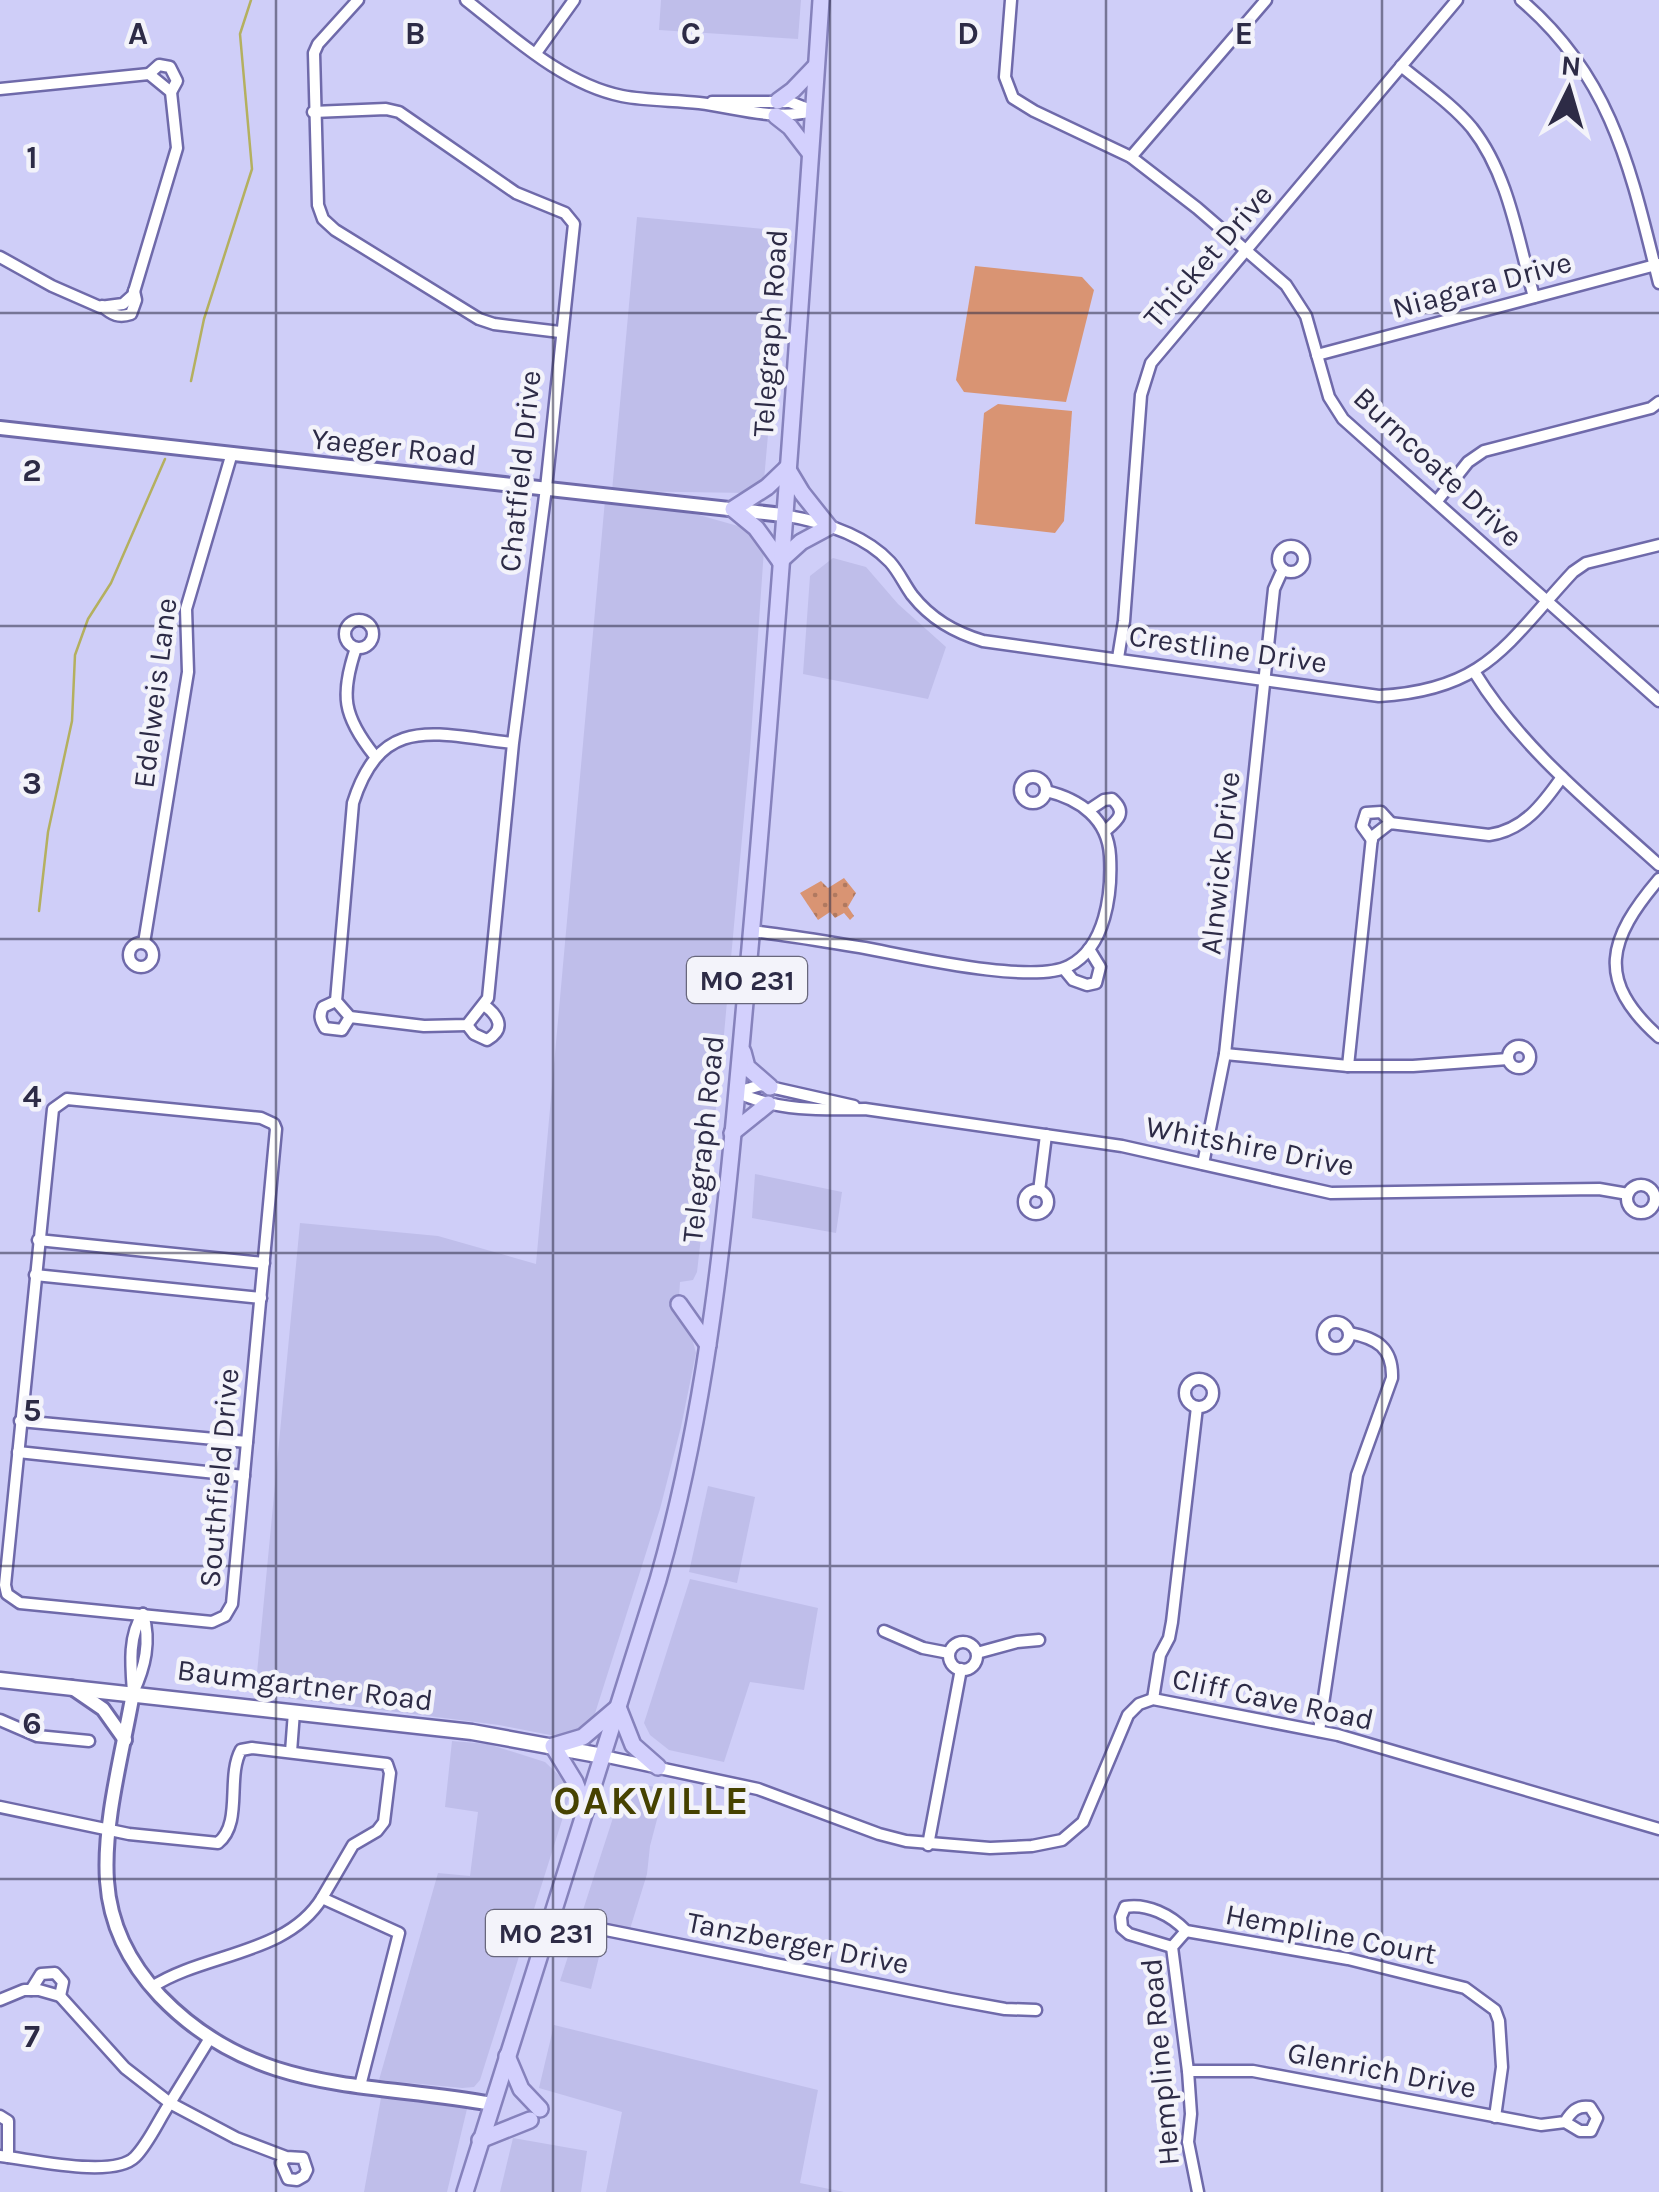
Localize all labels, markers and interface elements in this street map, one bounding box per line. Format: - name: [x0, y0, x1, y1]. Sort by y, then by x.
- text: A: [128, 15, 148, 52]
- text: B: [405, 15, 425, 52]
- text: C: [681, 15, 701, 52]
- text: D: [957, 15, 979, 52]
- text: E: [1235, 15, 1253, 52]
- north arrow: [1519, 40, 1619, 140]
- text: N: [1560, 48, 1583, 83]
- text: 1: [26, 139, 38, 176]
- street label: Thicket Drive: [1136, 177, 1280, 335]
- street label: Telegraph Road: [745, 228, 795, 438]
- street label: Niagara Drive: [1388, 244, 1576, 326]
- street label: Chatfield Drive: [492, 369, 548, 573]
- street label: Burncoate Drive: [1346, 379, 1530, 555]
- street label: Yaeger Road: [310, 420, 478, 474]
- text: 2: [22, 452, 42, 489]
- street label: Edelweis Lane: [125, 596, 185, 790]
- street label: Crestline Drive: [1127, 617, 1329, 681]
- text: 3: [22, 765, 42, 802]
- street label: Alnwick Drive: [1192, 770, 1248, 956]
- road number: MO 231: [687, 957, 807, 1003]
- street label: Telegraph Road: [674, 1034, 732, 1244]
- text: 4: [22, 1078, 42, 1115]
- street label: Whitshire Drive: [1143, 1108, 1357, 1184]
- street label: Southfield Drive: [191, 1367, 247, 1589]
- text: 5: [23, 1392, 41, 1429]
- street label: Baumgartner Road: [175, 1651, 435, 1719]
- street label: Cliff Cave Road: [1169, 1660, 1377, 1738]
- text: 6: [22, 1705, 42, 1742]
- district label: OAKVILLE: [553, 1777, 751, 1824]
- street label: Hempline Court: [1222, 1896, 1440, 1972]
- street label: Tanzberger Drive: [684, 1904, 912, 1982]
- road number: MO 231: [486, 1910, 606, 1956]
- street label: Hempline Road: [1133, 1957, 1187, 2167]
- text: 7: [24, 2018, 40, 2055]
- street label: Glenrich Drive: [1284, 2034, 1480, 2106]

